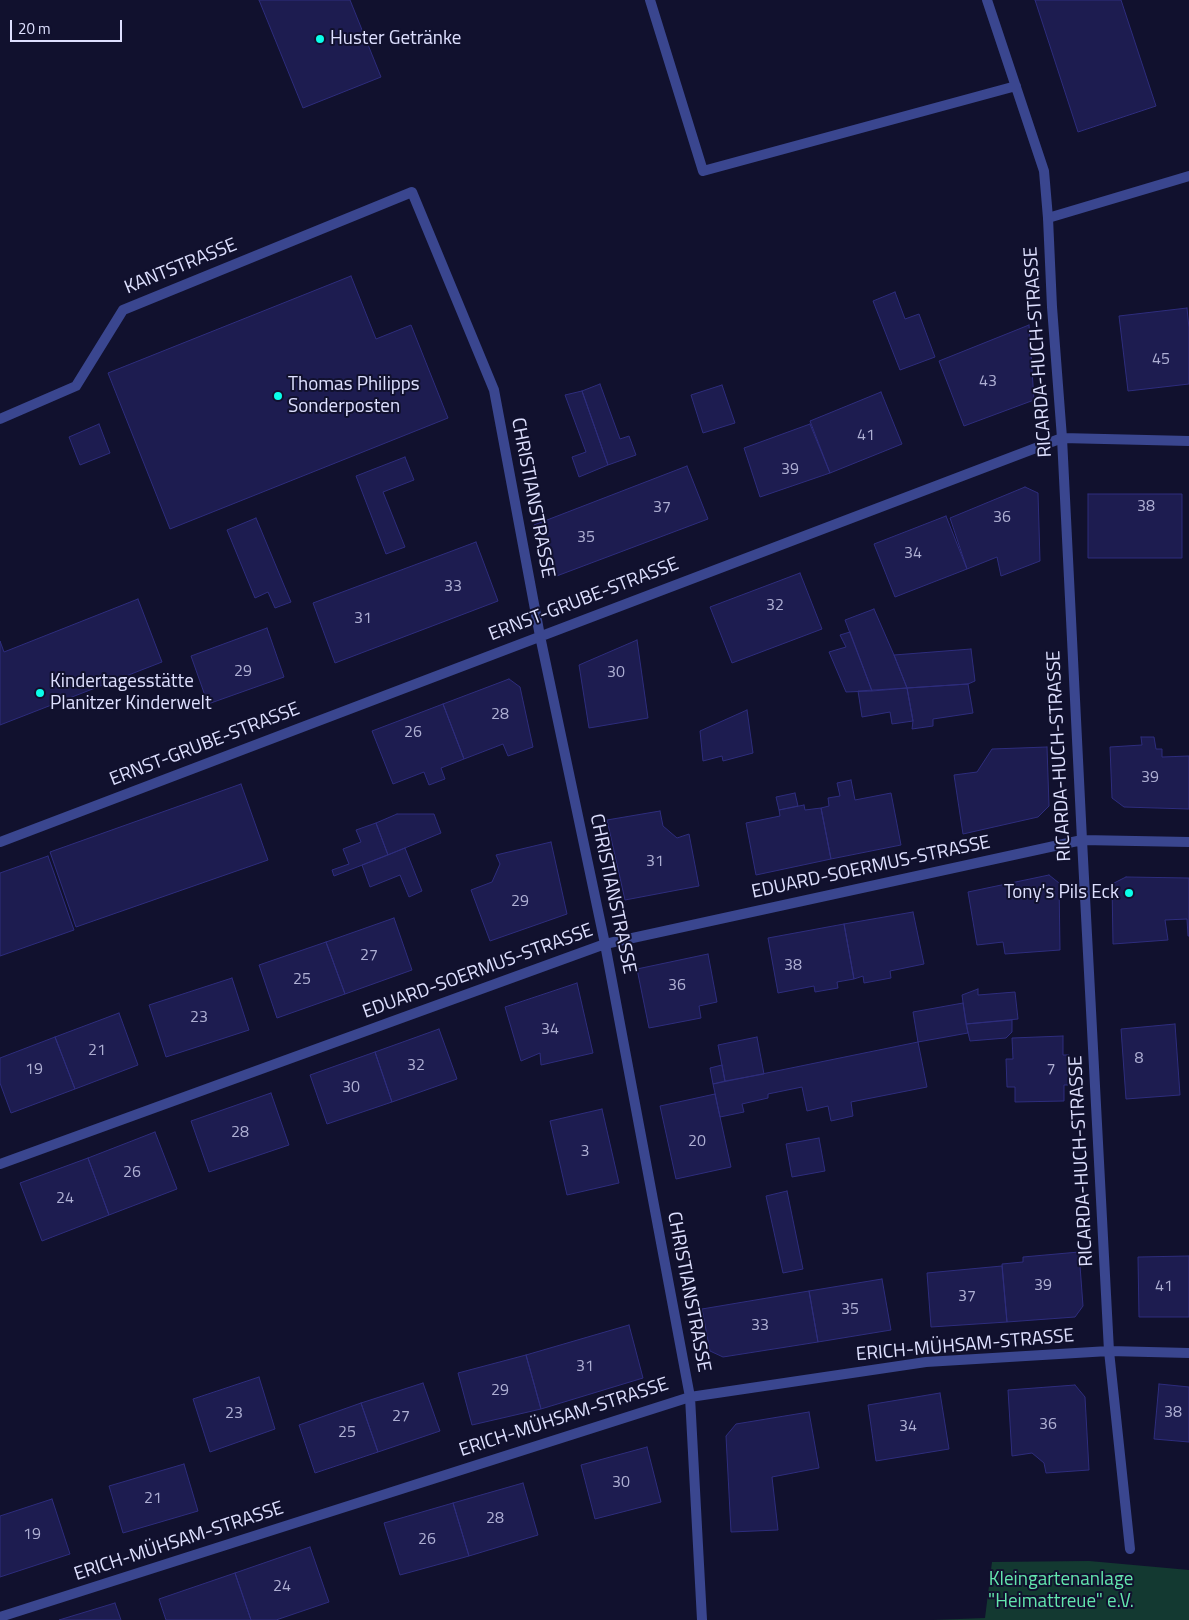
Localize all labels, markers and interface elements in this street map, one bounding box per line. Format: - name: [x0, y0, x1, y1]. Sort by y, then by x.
- scale bar: [12, 10, 125, 42]
- text: 20 m: [18, 17, 51, 40]
- place label: Huster Getränke: [330, 28, 461, 50]
- marker: Huster Getränke: [314, 33, 326, 45]
- street label: KANTSTRASSE: [122, 234, 240, 300]
- street label: RICARDA-HUCH-STRASSE: [1020, 246, 1058, 458]
- house number: 45: [1152, 350, 1170, 370]
- house number: 43: [979, 372, 997, 392]
- place label: Thomas Philipps Sonderposten: [288, 374, 420, 418]
- marker: Thomas Philipps Sonderposten: [272, 390, 284, 402]
- street label: CHRISTIANSTRASSE: [505, 416, 559, 580]
- house number: 41: [857, 426, 875, 446]
- house number: 39: [781, 460, 799, 480]
- house number: 38: [1137, 497, 1155, 517]
- house number: 37: [653, 498, 671, 518]
- house number: 36: [993, 508, 1011, 528]
- house number: 35: [577, 528, 595, 548]
- house number: 34: [904, 544, 922, 564]
- street label: ERNST-GRUBE-STRASSE: [486, 553, 682, 647]
- house number: 33: [444, 577, 462, 597]
- house number: 32: [766, 596, 784, 616]
- house number: 31: [354, 609, 372, 629]
- street label: RICARDA-HUCH-STRASSE: [1043, 650, 1077, 862]
- house number: 29: [234, 662, 252, 682]
- house number: 30: [607, 663, 625, 683]
- place label: Kindertagesstätte Planitzer Kinderwelt: [50, 671, 212, 715]
- marker: Kindertagesstätte Planitzer Kinderwelt: [34, 687, 46, 699]
- street label: ERNST-GRUBE-STRASSE: [107, 698, 303, 792]
- house number: 28: [491, 705, 509, 725]
- house number: 26: [404, 723, 422, 743]
- house number: 39: [1141, 768, 1159, 788]
- street label: CHRISTIANSTRASSE: [584, 812, 640, 976]
- street label: EDUARD-SOERMUS-STRASSE: [750, 832, 992, 904]
- house number: 31: [646, 852, 664, 872]
- place label: Tony's Pils Eck: [1004, 882, 1119, 904]
- marker: Tony's Pils Eck: [1123, 887, 1135, 899]
- house number: 29: [511, 892, 529, 912]
- street label: EDUARD-SOERMUS-STRASSE: [360, 920, 596, 1024]
- house number: 27: [360, 946, 378, 966]
- house number: 38: [784, 956, 802, 976]
- house number: 25: [293, 970, 311, 990]
- house number: 36: [668, 976, 686, 996]
- house number: 23: [190, 1008, 208, 1028]
- house number: 34: [541, 1020, 559, 1040]
- house number: 21: [88, 1041, 106, 1061]
- house number: 8: [1135, 1049, 1143, 1069]
- street label: RICARDA-HUCH-STRASSE: [1065, 1055, 1099, 1267]
- house number: 32: [407, 1056, 425, 1076]
- house number: 19: [25, 1060, 43, 1080]
- house number: 7: [1047, 1060, 1055, 1080]
- house number: 30: [342, 1078, 360, 1098]
- house number: 28: [231, 1123, 249, 1143]
- house number: 20: [688, 1132, 706, 1152]
- house number: 3: [581, 1142, 589, 1162]
- house number: 26: [123, 1163, 141, 1183]
- house number: 24: [56, 1189, 74, 1209]
- street label: CHRISTIANSTRASSE: [661, 1210, 715, 1374]
- house number: 39: [1034, 1276, 1052, 1296]
- house number: 41: [1155, 1277, 1173, 1297]
- house number: 37: [958, 1287, 976, 1307]
- house number: 35: [841, 1300, 859, 1320]
- house number: 33: [751, 1316, 769, 1336]
- street label: ERICH-MÜHSAM-STRASSE: [855, 1325, 1075, 1367]
- house number: 31: [576, 1357, 594, 1377]
- street label: ERICH-MÜHSAM-STRASSE: [456, 1373, 672, 1463]
- house number: 29: [491, 1381, 509, 1401]
- house number: 38: [1164, 1403, 1182, 1423]
- house number: 23: [225, 1404, 243, 1424]
- house number: 27: [392, 1407, 410, 1427]
- house number: 36: [1039, 1415, 1057, 1435]
- house number: 34: [899, 1417, 917, 1437]
- house number: 25: [338, 1423, 356, 1443]
- house number: 30: [612, 1473, 630, 1493]
- house number: 21: [144, 1489, 162, 1509]
- street label: ERICH-MÜHSAM-STRASSE: [71, 1497, 287, 1587]
- house number: 28: [486, 1509, 504, 1529]
- house number: 19: [23, 1525, 41, 1545]
- house number: 26: [418, 1530, 436, 1550]
- park label: Kleingartenanlage "Heimattreue" e.V.: [988, 1569, 1134, 1613]
- house number: 24: [273, 1577, 291, 1597]

